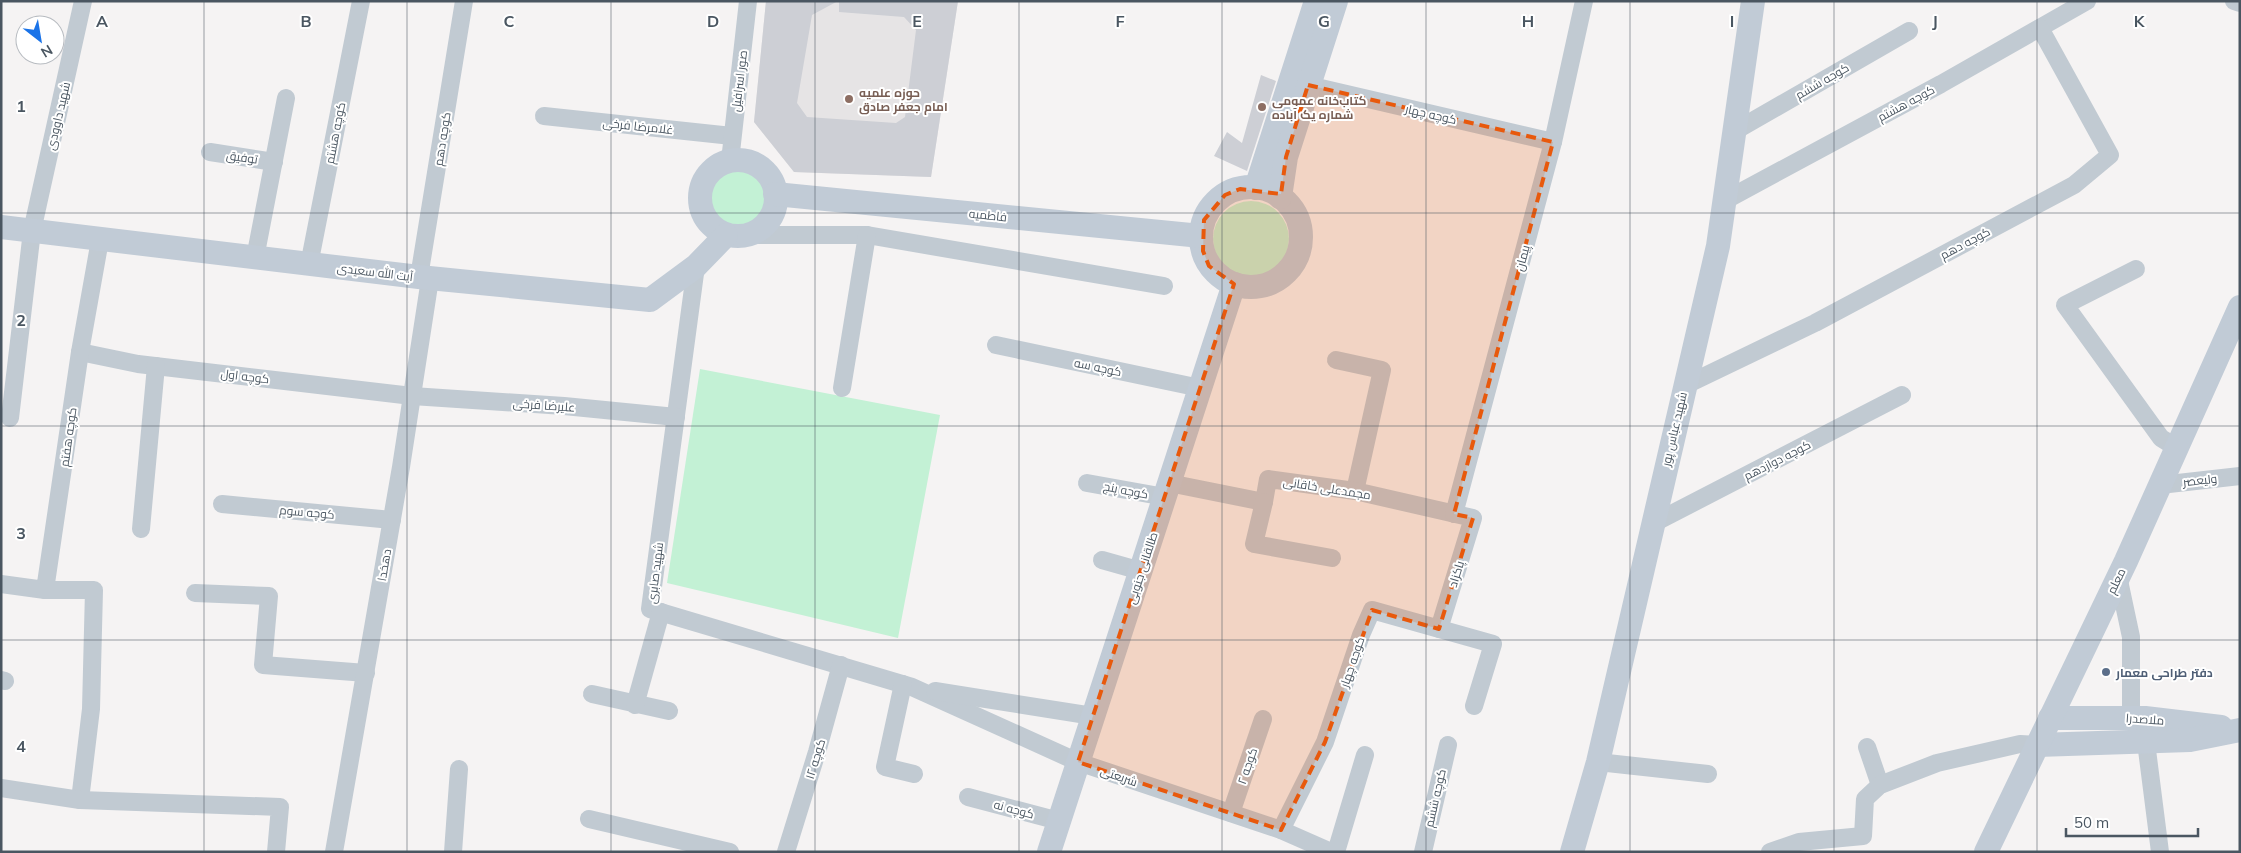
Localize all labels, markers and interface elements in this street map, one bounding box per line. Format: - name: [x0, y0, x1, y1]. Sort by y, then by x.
- text: A: [96, 11, 108, 31]
- text: B: [300, 11, 312, 31]
- text: C: [504, 11, 515, 31]
- text: D: [707, 11, 719, 31]
- text: E: [912, 11, 922, 31]
- text: F: [1115, 11, 1125, 31]
- text: G: [1318, 11, 1330, 31]
- text: H: [1522, 11, 1534, 31]
- text: I: [1730, 11, 1734, 31]
- text: J: [1932, 11, 1938, 31]
- text: K: [2134, 11, 2146, 31]
- north arrow: [15, 15, 65, 65]
- text: N: [38, 41, 56, 62]
- street label: صور اسرافیل: [728, 49, 750, 113]
- street label: کوجه ششم: [1793, 60, 1852, 103]
- street label: شهید داوودی: [43, 80, 73, 152]
- street label: کوچه هشتم: [1875, 82, 1938, 126]
- place label: حوزه علمیه امام جعفر صادق: [859, 85, 948, 115]
- marker: حوزه علمیه امام جعفر صادق: [843, 93, 855, 105]
- place label: کتاب‌خانه عمومی شماره یک آباده: [1272, 93, 1366, 123]
- text: 1: [16, 96, 26, 116]
- street label: کوچه هشتم: [322, 101, 350, 165]
- marker: کتاب‌خانه عمومی شماره یک آباده: [1256, 101, 1268, 113]
- street label: کوچه چهار: [1402, 101, 1458, 129]
- street label: کوچه دهم: [430, 111, 456, 167]
- street label: غلامرضا فرخی: [602, 115, 674, 137]
- street label: توفیق: [225, 147, 260, 167]
- street label: فاطمیه: [968, 206, 1008, 224]
- street label: کوچه دهم: [1937, 224, 1993, 264]
- street label: پیمان: [1511, 243, 1535, 273]
- street label: آیت الله سعیدی: [336, 260, 415, 284]
- text: 2: [16, 310, 26, 330]
- street label: کوچه سه: [1073, 355, 1123, 381]
- street label: کوچه اول: [220, 366, 270, 388]
- street label: شهید عباس پور: [1658, 390, 1692, 469]
- street label: علیرضا فرخی: [512, 395, 576, 415]
- street label: کوچه هفتم: [56, 406, 82, 468]
- street label: کوچه دوازدهم: [1741, 437, 1814, 485]
- street label: ولیعصر: [2181, 471, 2218, 489]
- street label: مجمدعلی خاقانی: [1282, 474, 1372, 502]
- street label: کوچه پنج: [1102, 478, 1150, 504]
- street label: کوچه سوم: [279, 502, 335, 524]
- text: 3: [16, 523, 26, 543]
- street label: طالقانی جنوبی: [1123, 530, 1161, 606]
- street label: شهید صابری: [644, 541, 666, 605]
- street label: دهخدا: [374, 548, 394, 582]
- street label: پاکزاد: [1445, 558, 1469, 590]
- street label: معلم: [2103, 566, 2130, 597]
- street label: کوجه چهار: [1336, 635, 1370, 691]
- place label: دفتر طراحی معمار: [2115, 665, 2213, 681]
- marker: دفتر طراحی معمار: [2100, 666, 2112, 678]
- street label: ملاصدرا: [2125, 710, 2165, 728]
- text: 4: [16, 736, 26, 756]
- street label: کوچه ۱۲: [802, 737, 830, 781]
- street label: کوجه ۲: [1234, 746, 1260, 786]
- street label: شریعتی: [1098, 763, 1140, 789]
- street label: کوچه ششم: [1421, 767, 1451, 829]
- street label: کوچه نه: [992, 796, 1036, 824]
- scale bar: [2066, 806, 2198, 838]
- text: 50 m: [2074, 813, 2109, 832]

